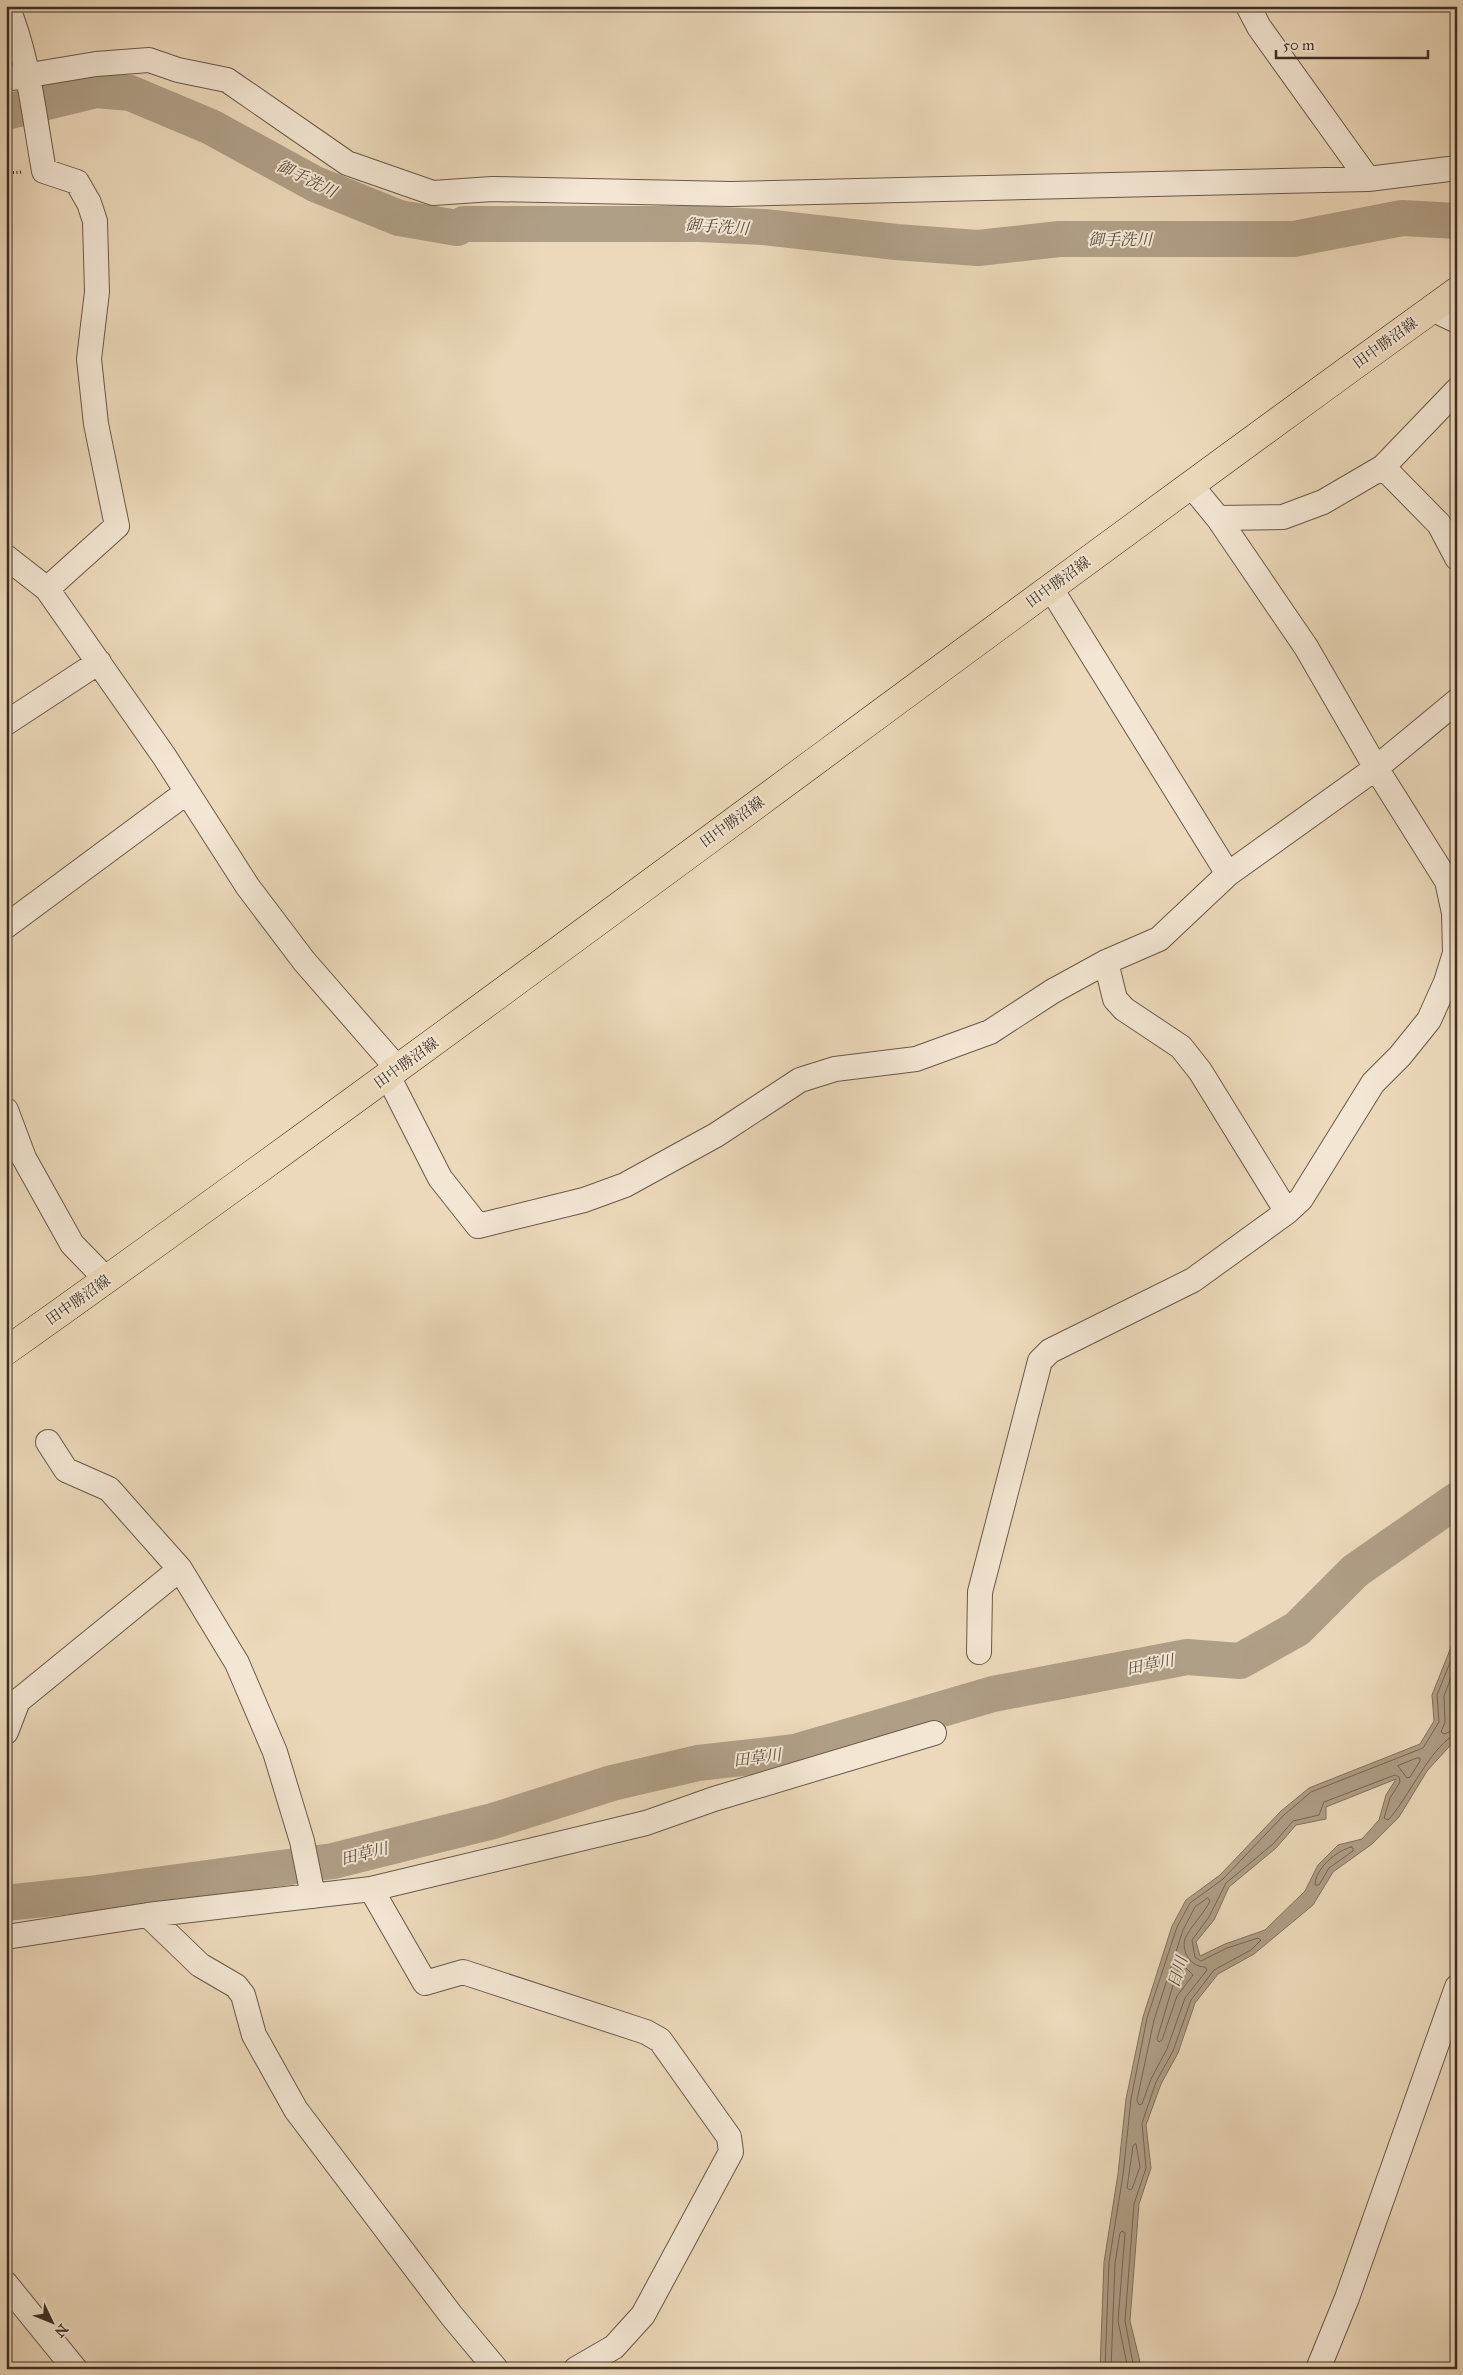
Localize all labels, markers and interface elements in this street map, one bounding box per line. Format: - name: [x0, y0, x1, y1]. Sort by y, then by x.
- scale bar: [1276, 28, 1428, 60]
- text: 50 m: [1283, 36, 1315, 54]
- water label: 御手洗川: [274, 156, 341, 202]
- water label: 御手洗川: [684, 215, 752, 238]
- water label: 御手洗川: [1088, 230, 1154, 249]
- street label: 田中勝沼線: [1349, 314, 1421, 372]
- street label: 田中勝沼線: [1022, 553, 1094, 611]
- street label: 田中勝沼線: [696, 793, 768, 851]
- street label: 田中勝沼線: [370, 1034, 442, 1092]
- street label: 田中勝沼線: [42, 1271, 114, 1329]
- water label: 田草川: [1125, 1650, 1177, 1678]
- water label: 田草川: [732, 1745, 784, 1770]
- water label: 田草川: [339, 1838, 392, 1869]
- water label: 日川: [1164, 1952, 1192, 1990]
- north arrow: [28, 2298, 78, 2348]
- text: N: [51, 2320, 71, 2341]

